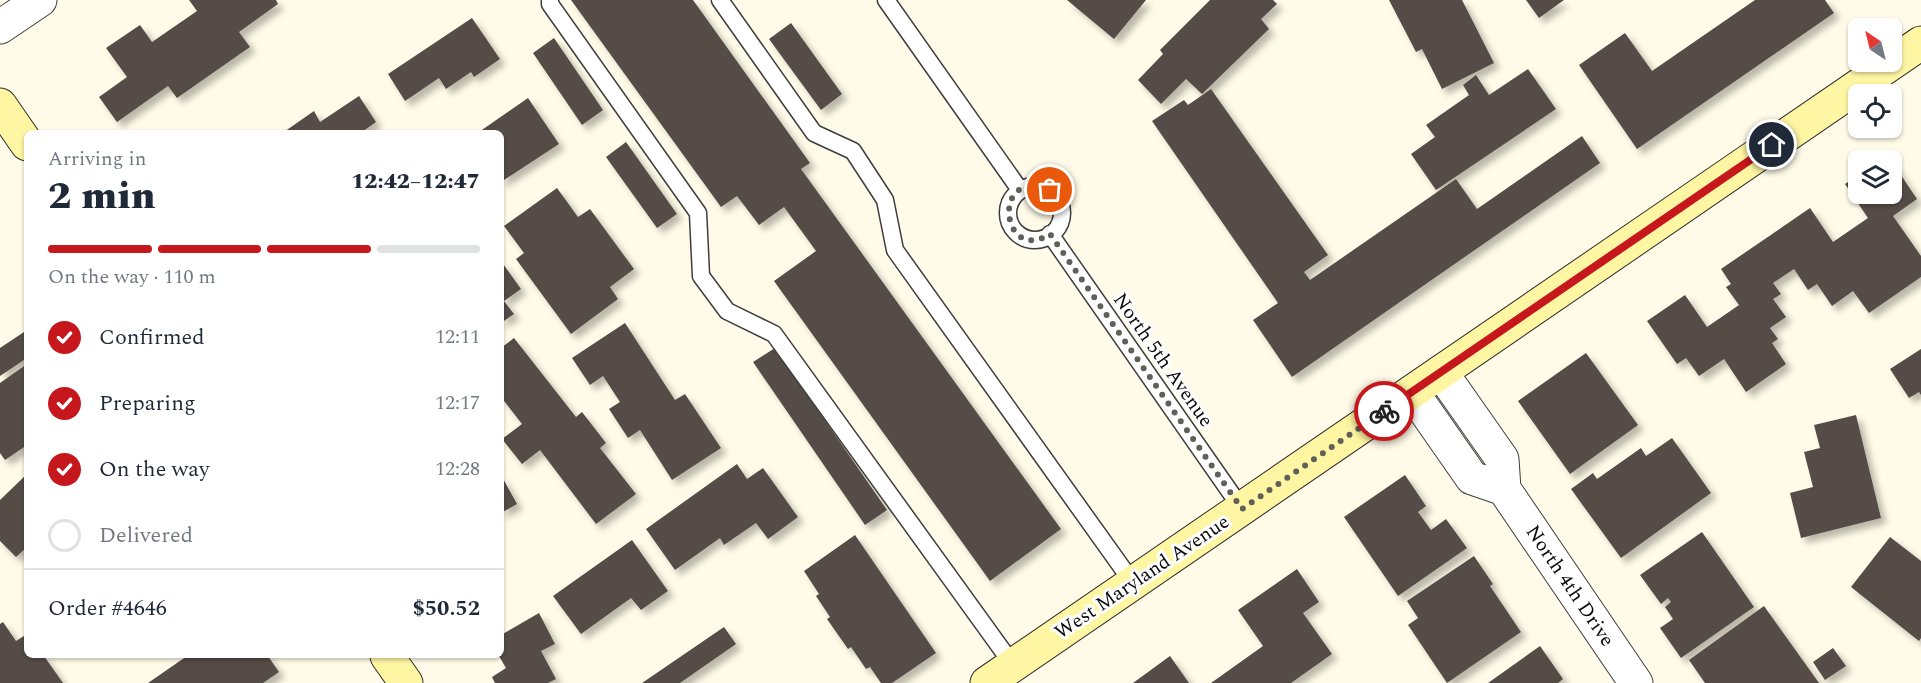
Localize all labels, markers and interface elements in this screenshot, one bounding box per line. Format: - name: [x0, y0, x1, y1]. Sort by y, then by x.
- north arrow: [1848, 18, 1902, 72]
- map controls: [1848, 18, 1902, 204]
- button: locate: [1848, 84, 1902, 138]
- pin: [1746, 119, 1797, 170]
- icon: home: [1755, 128, 1788, 161]
- text: Arriving in: [48, 144, 146, 174]
- button: layers: [1848, 150, 1902, 204]
- pin: [1024, 164, 1075, 215]
- text: 12:42–12:47: [351, 165, 480, 198]
- text: 2 min: [48, 167, 156, 226]
- icon: bag: [1033, 173, 1066, 206]
- text: On the way · 110 m: [48, 262, 216, 292]
- street label: North 5th Avenue: [1105, 287, 1221, 433]
- icon: check: [48, 321, 81, 354]
- text: Confirmed: [99, 321, 205, 354]
- text: 12:11: [435, 322, 480, 352]
- courier: [1354, 381, 1414, 441]
- icon: check: [48, 387, 81, 420]
- text: Preparing: [99, 387, 196, 420]
- text: 12:17: [435, 388, 480, 418]
- icon: bike: [1368, 395, 1401, 428]
- icon: check: [48, 453, 81, 486]
- text: On the way: [99, 453, 210, 486]
- text: 12:28: [435, 454, 480, 484]
- street label: West Maryland Avenue: [1048, 507, 1236, 647]
- text: Delivered: [99, 519, 193, 552]
- street label: North 4th Drive: [1518, 519, 1622, 653]
- text: Order #4646: [48, 592, 167, 625]
- text: $50.52: [412, 592, 480, 625]

